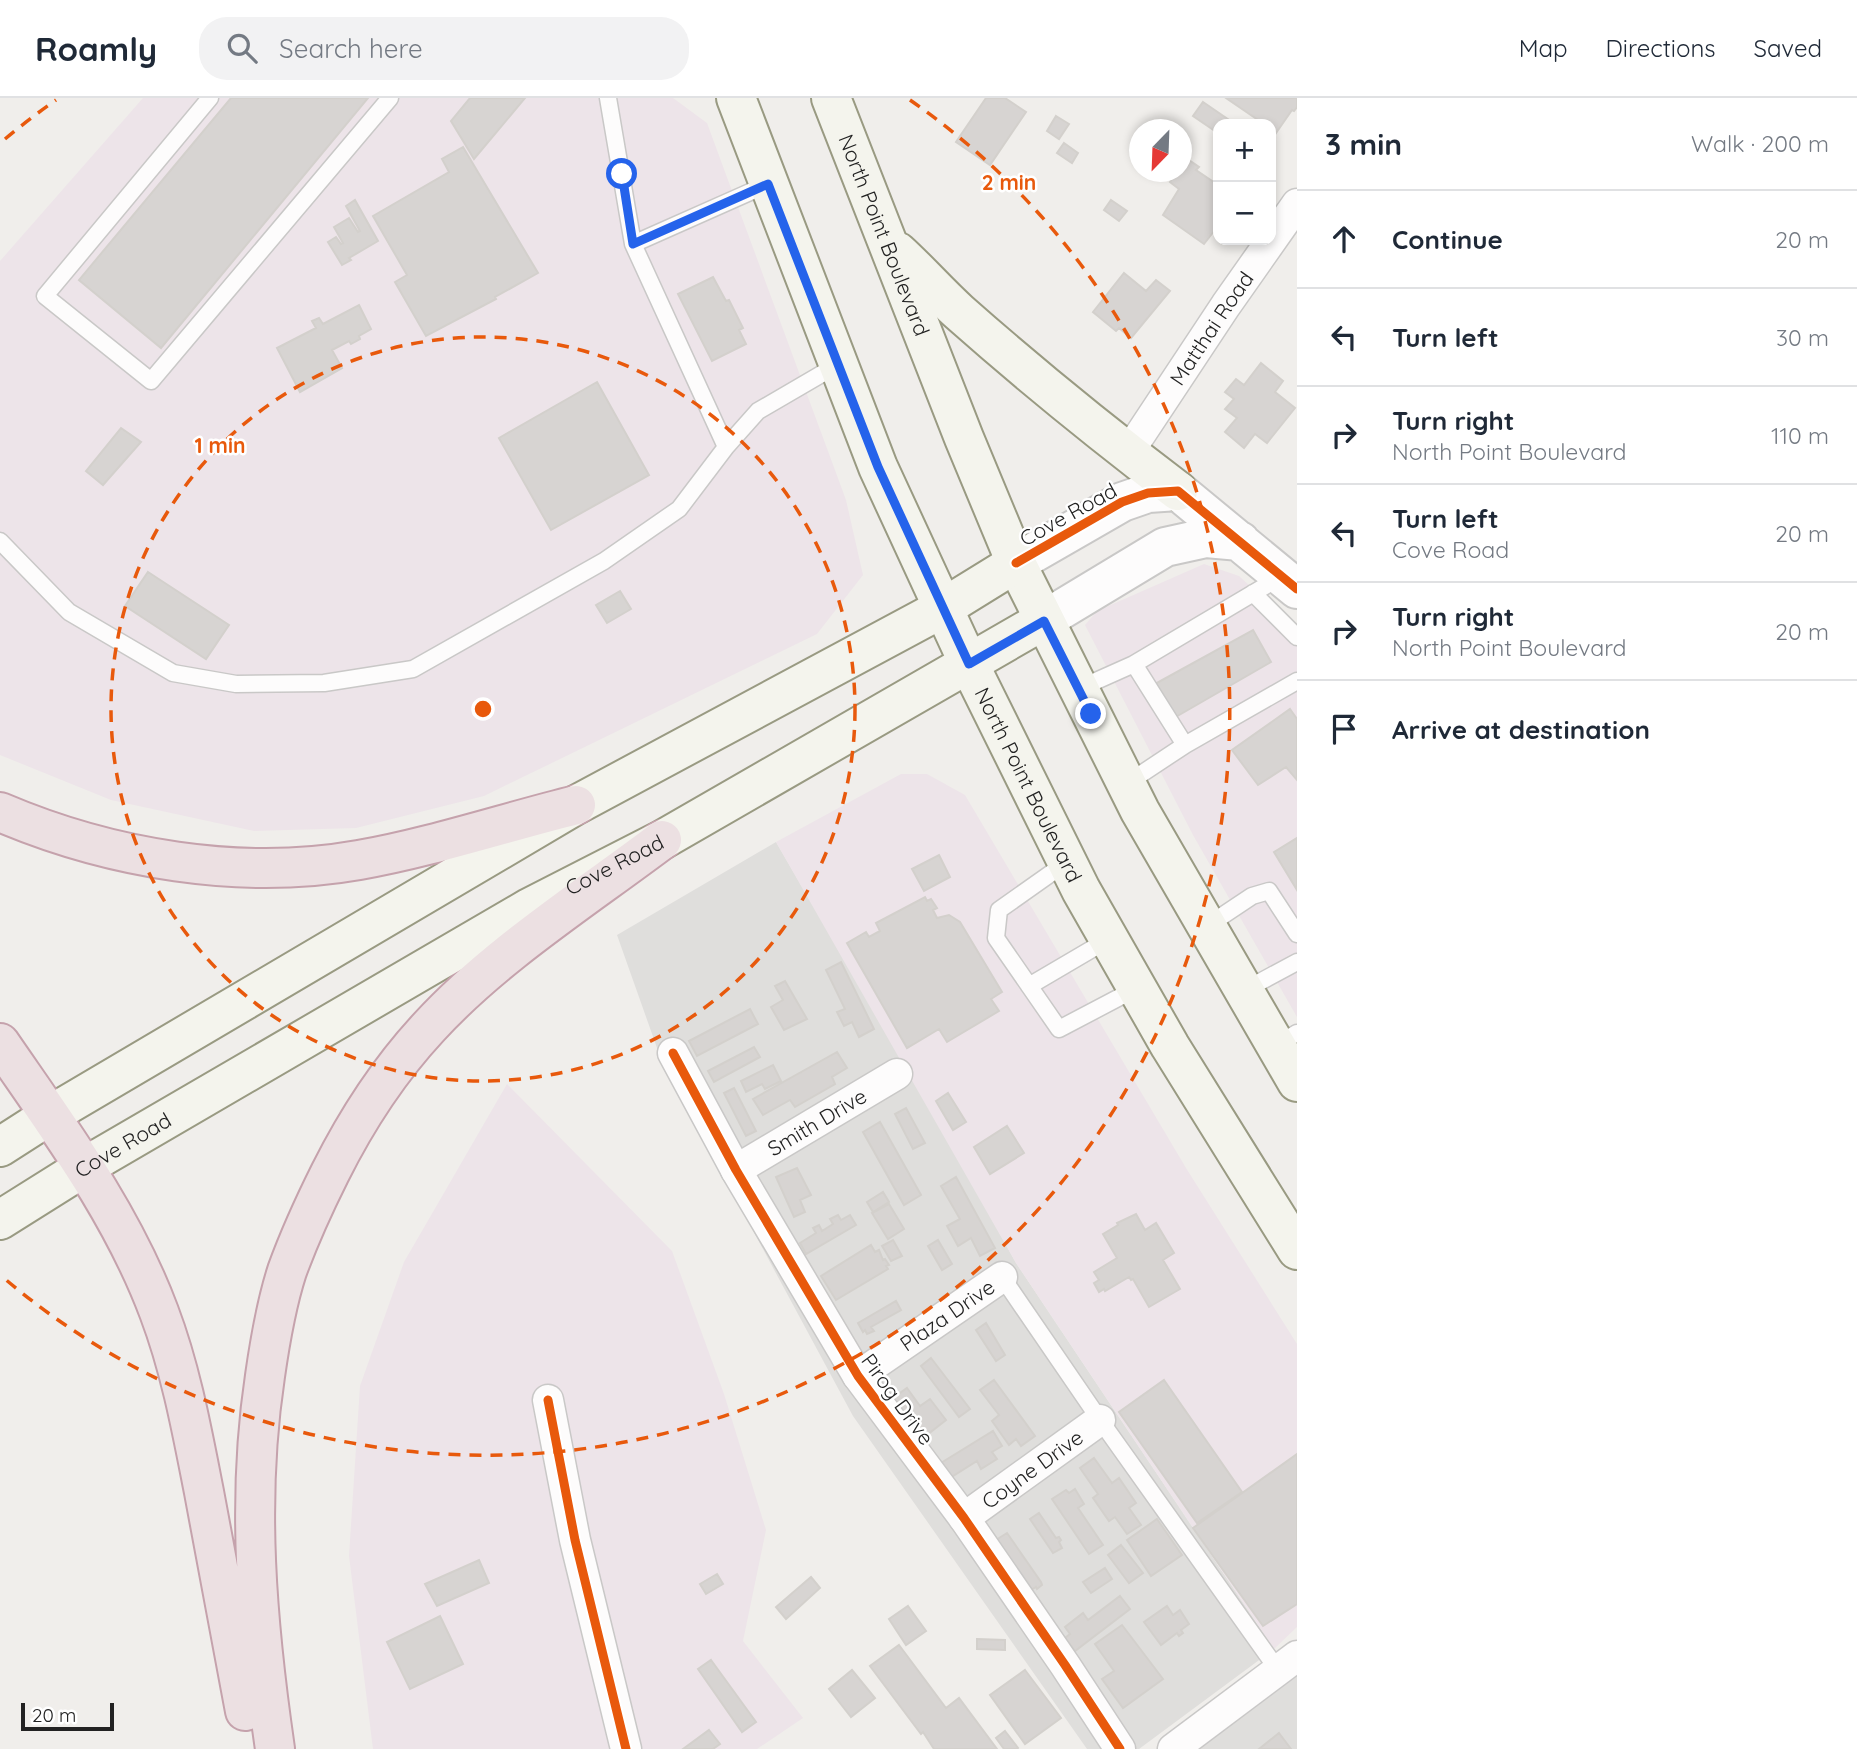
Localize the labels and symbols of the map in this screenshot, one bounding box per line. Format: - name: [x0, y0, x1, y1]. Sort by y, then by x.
- north arrow: [1129, 119, 1192, 182]
- street label: North Point Boulevard: [833, 130, 936, 339]
- route start: [606, 158, 637, 189]
- text: 2 min: [982, 169, 1036, 195]
- street label: Matthai Road: [1164, 266, 1259, 390]
- text: 1 min: [195, 432, 245, 458]
- street label: Cove Road: [1015, 477, 1121, 551]
- street label: North Point Boulevard: [970, 683, 1088, 886]
- centre of rings: [471, 697, 495, 721]
- route end: [1075, 698, 1106, 729]
- street label: Cove Road: [561, 828, 668, 900]
- street label: Smith Drive: [762, 1082, 871, 1161]
- street label: Cove Road: [70, 1106, 175, 1183]
- street label: Plaza Drive: [895, 1273, 999, 1356]
- street label: Pirog Drive: [856, 1348, 940, 1450]
- street label: Coyne Drive: [976, 1424, 1088, 1514]
- scale bar: [21, 1700, 114, 1732]

